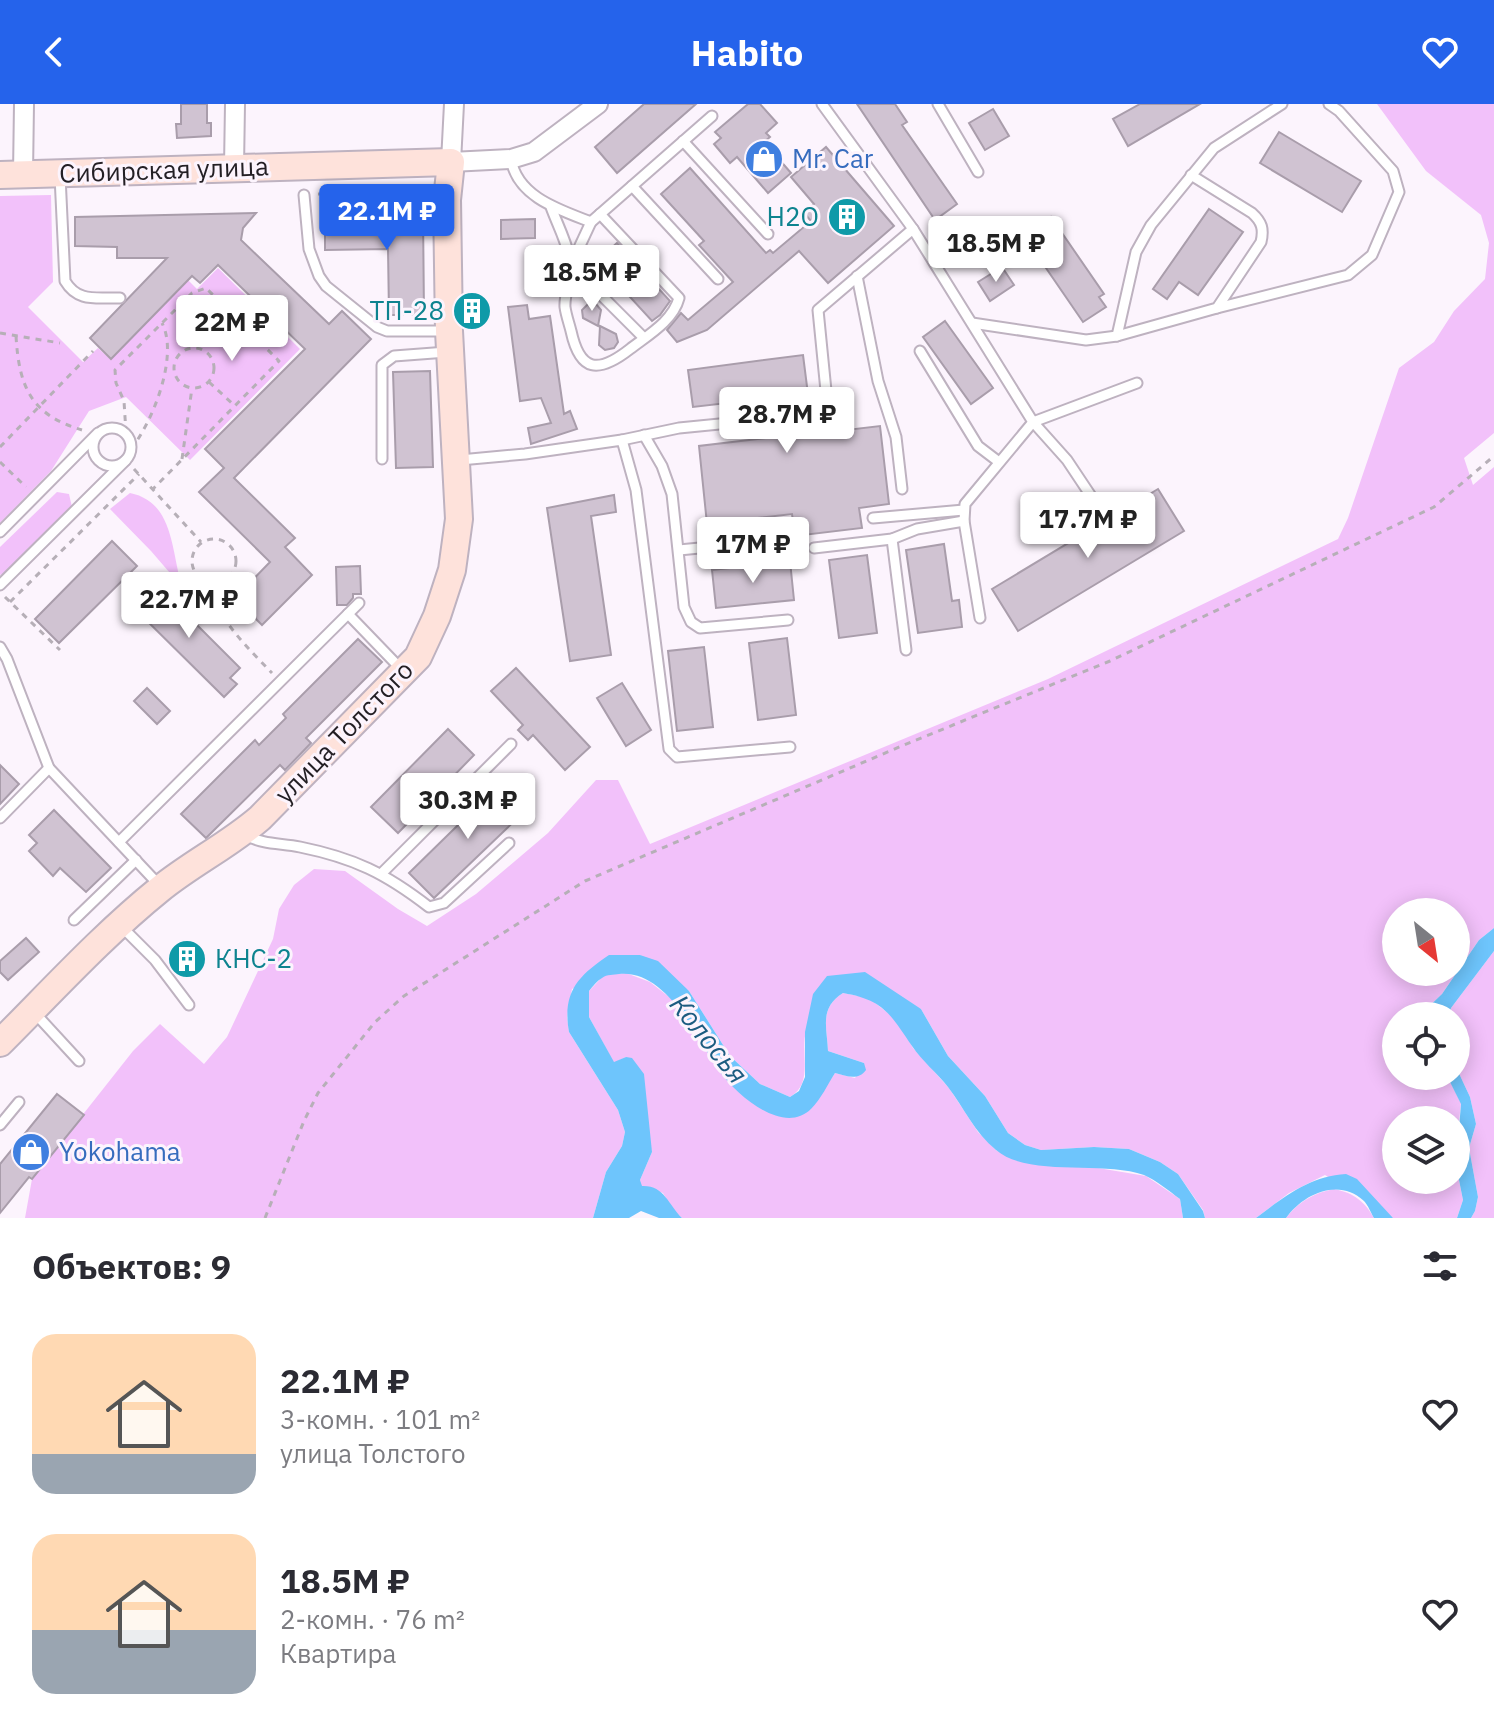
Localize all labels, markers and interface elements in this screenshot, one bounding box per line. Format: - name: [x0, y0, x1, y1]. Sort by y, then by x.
- text: Habito: [691, 29, 803, 76]
- icon: back: [32, 30, 76, 74]
- icon: heart: [1418, 30, 1462, 74]
- shop icon: Mr. Car: [743, 138, 785, 180]
- place label: Mr. Car: [792, 141, 874, 175]
- street label: Сибирская улица: [59, 148, 269, 190]
- pin: 22.1M ₽: [313, 184, 461, 252]
- text: 22.1M ₽: [337, 193, 437, 227]
- building icon: Н2О: [826, 196, 868, 238]
- place label: Н2О: [767, 199, 819, 233]
- pin: 18.5M ₽: [922, 216, 1070, 284]
- text: 18.5M ₽: [946, 225, 1046, 259]
- pin: 18.5M ₽: [518, 245, 666, 313]
- text: 18.5M ₽: [542, 254, 642, 288]
- building icon: ТП-28: [451, 290, 493, 332]
- place label: ТП-28: [370, 293, 444, 327]
- pin: 22M ₽: [176, 295, 288, 363]
- text: 22M ₽: [194, 304, 270, 338]
- pin: 28.7M ₽: [713, 387, 861, 455]
- text: 28.7M ₽: [737, 396, 837, 430]
- pin: 17.7M ₽: [1014, 492, 1162, 560]
- text: 17.7M ₽: [1038, 501, 1138, 535]
- pin: 17M ₽: [697, 517, 809, 585]
- text: 17M ₽: [715, 526, 791, 560]
- pin: 22.7M ₽: [115, 572, 263, 640]
- text: 22.7M ₽: [139, 581, 239, 615]
- street label: улица Толстого: [267, 653, 420, 810]
- pin: 30.3M ₽: [394, 773, 542, 841]
- text: 30.3M ₽: [418, 782, 518, 816]
- north arrow: [1382, 898, 1470, 986]
- map controls: [1382, 898, 1470, 1194]
- building icon: КНС-2: [166, 938, 208, 980]
- place label: КНС-2: [215, 941, 292, 975]
- water label: Колосья: [662, 986, 757, 1091]
- button: locate: [1382, 1002, 1470, 1090]
- button: layers: [1382, 1106, 1470, 1194]
- shop icon: Yokohama: [10, 1131, 52, 1173]
- place label: Yokohama: [59, 1134, 181, 1168]
- text: Объектов: 9: [32, 1244, 231, 1288]
- icon: filters: [1418, 1244, 1462, 1288]
- text: 22.1M ₽: [280, 1358, 410, 1402]
- icon: home: [96, 1366, 192, 1462]
- icon: heart: [1418, 1392, 1462, 1436]
- text: 3-комн. · 101 m²: [280, 1402, 480, 1436]
- text: улица Толстого: [280, 1436, 466, 1470]
- text: 18.5M ₽: [280, 1558, 410, 1602]
- icon: home: [96, 1566, 192, 1662]
- icon: heart: [1418, 1592, 1462, 1636]
- text: 2-комн. · 76 m²: [280, 1602, 465, 1636]
- text: Квартира: [280, 1636, 397, 1670]

